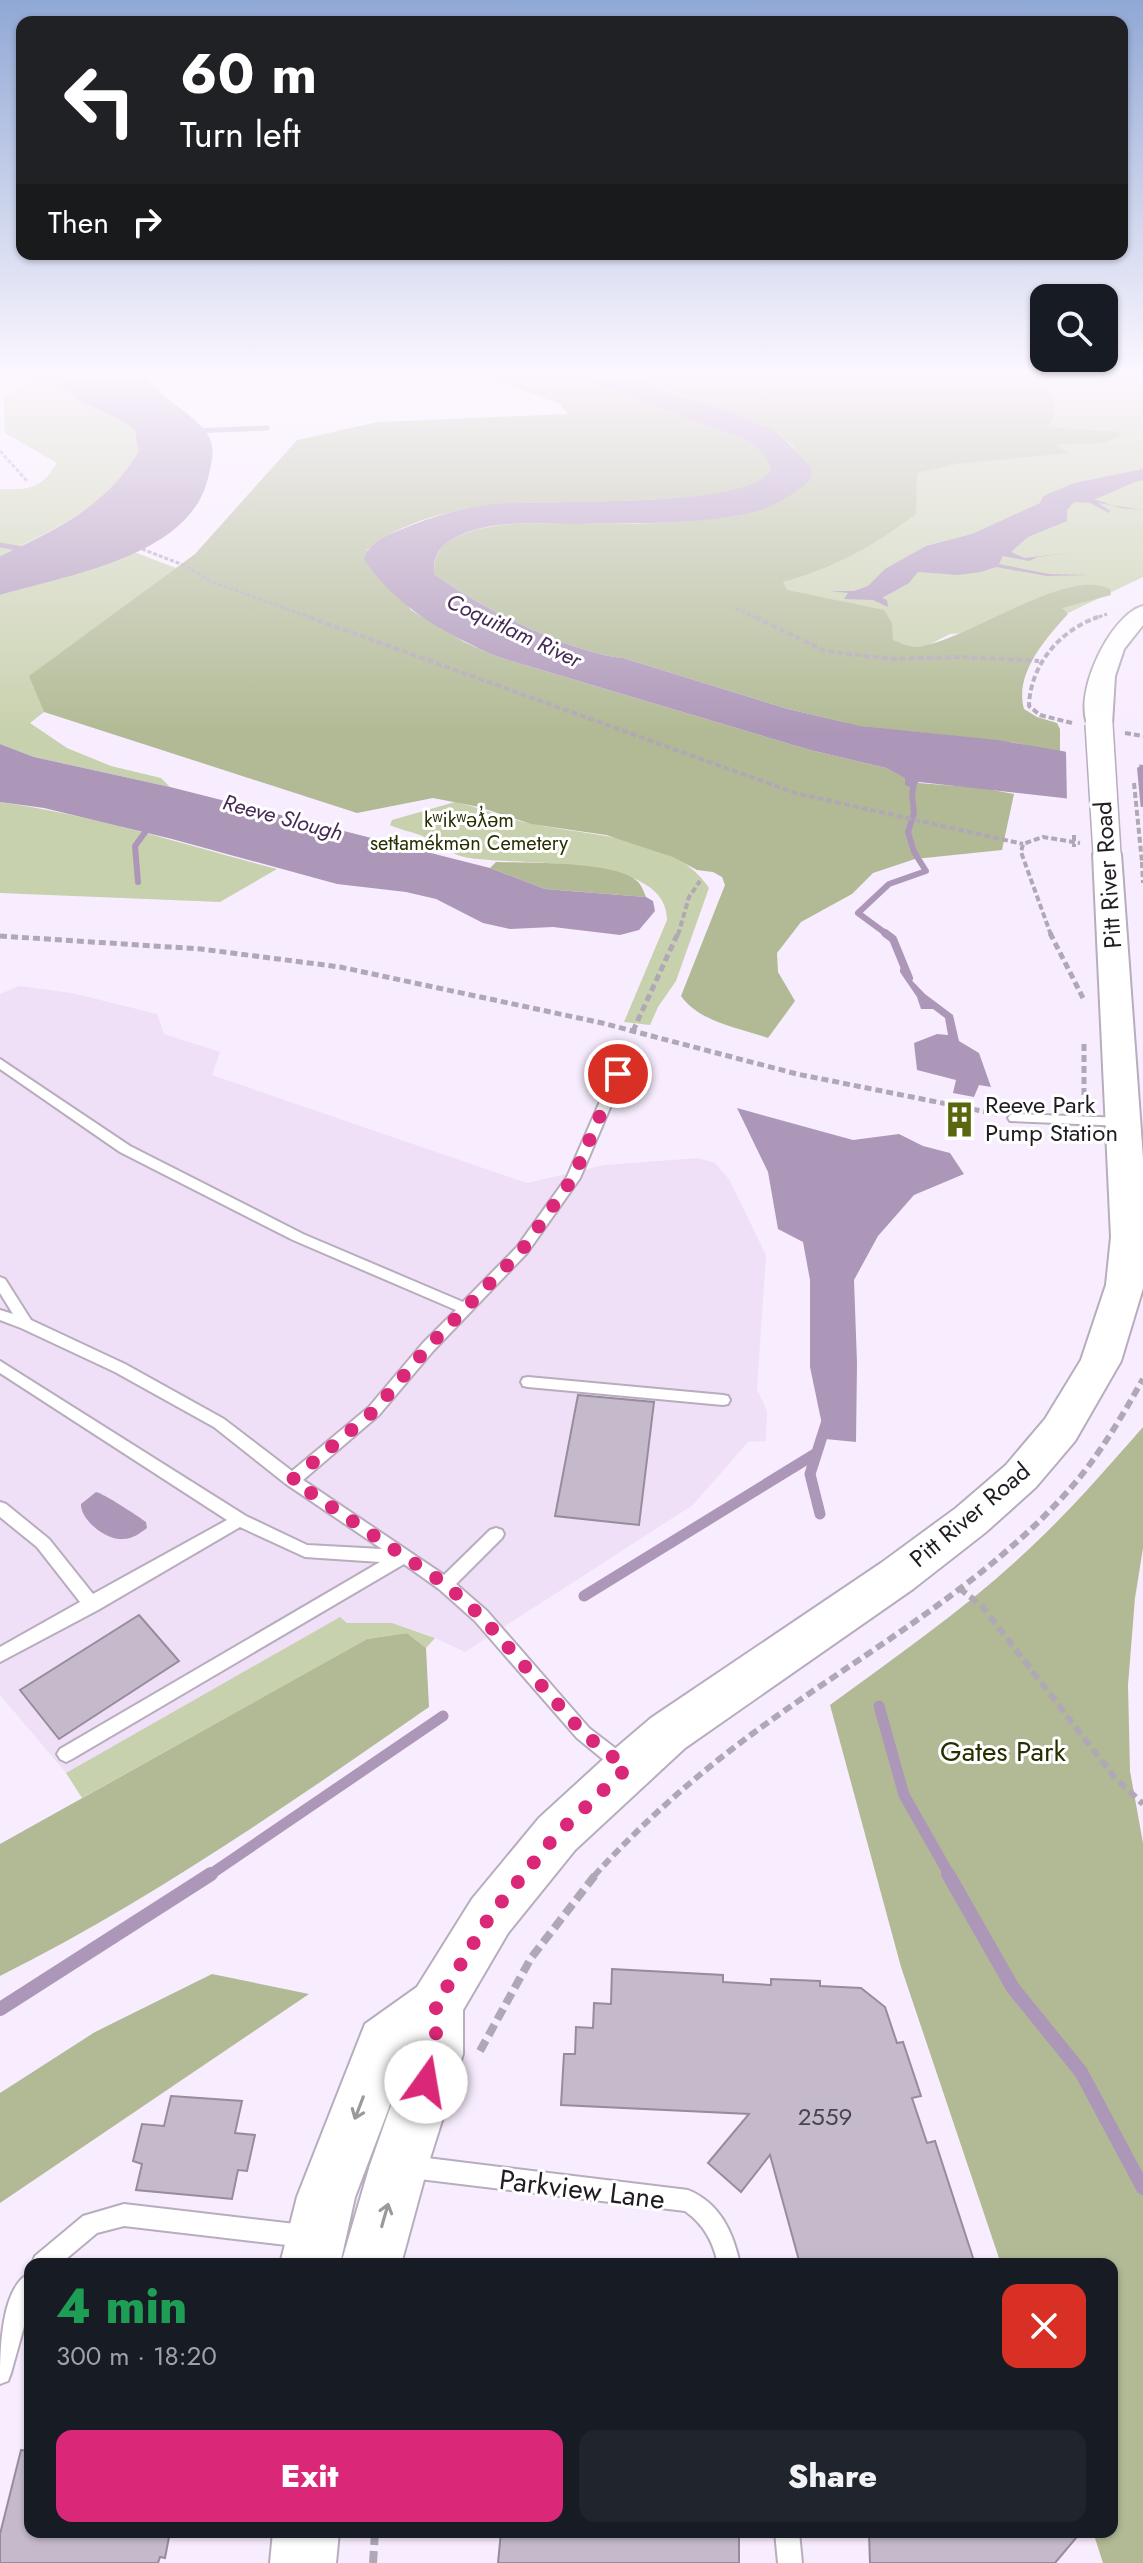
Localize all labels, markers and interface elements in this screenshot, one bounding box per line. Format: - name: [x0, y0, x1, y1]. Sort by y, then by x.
- text: 60 m: [180, 33, 317, 114]
- icon: left: [48, 48, 152, 152]
- text: Turn left: [180, 108, 301, 160]
- icon: right: [125, 200, 169, 244]
- text: Then: [48, 201, 109, 244]
- map controls: [1030, 284, 1118, 372]
- button: search: [1030, 284, 1118, 372]
- water label: Coquitlam River: [441, 585, 588, 676]
- water label: Reeve Slough: [219, 786, 347, 848]
- street label: Pitt River Road: [1085, 800, 1130, 950]
- park label: kʷikʷəƛ̓əm setɬamékmən Cemetery: [370, 805, 568, 858]
- pin: [584, 1040, 652, 1108]
- icon: arrive: [596, 1052, 640, 1096]
- place label: Reeve Park Pump Station: [985, 1087, 1118, 1150]
- building icon: Reeve Park Pump Station: [940, 1100, 978, 1138]
- street label: Pitt River Road: [902, 1454, 1037, 1575]
- park label: Gates Park: [940, 1731, 1067, 1772]
- position arrow: [384, 2040, 468, 2124]
- one-way arrow: [351, 2095, 366, 2120]
- house number: 2559: [798, 2099, 852, 2134]
- street label: Parkview Lane: [497, 2159, 667, 2220]
- one-way arrow: [378, 2202, 393, 2228]
- text: 4 min: [56, 2272, 187, 2341]
- button: close: [1002, 2284, 1086, 2368]
- text: 300 m · 18:20: [56, 2337, 217, 2375]
- button: Exit: [56, 2430, 563, 2522]
- button: Share: [579, 2430, 1086, 2522]

